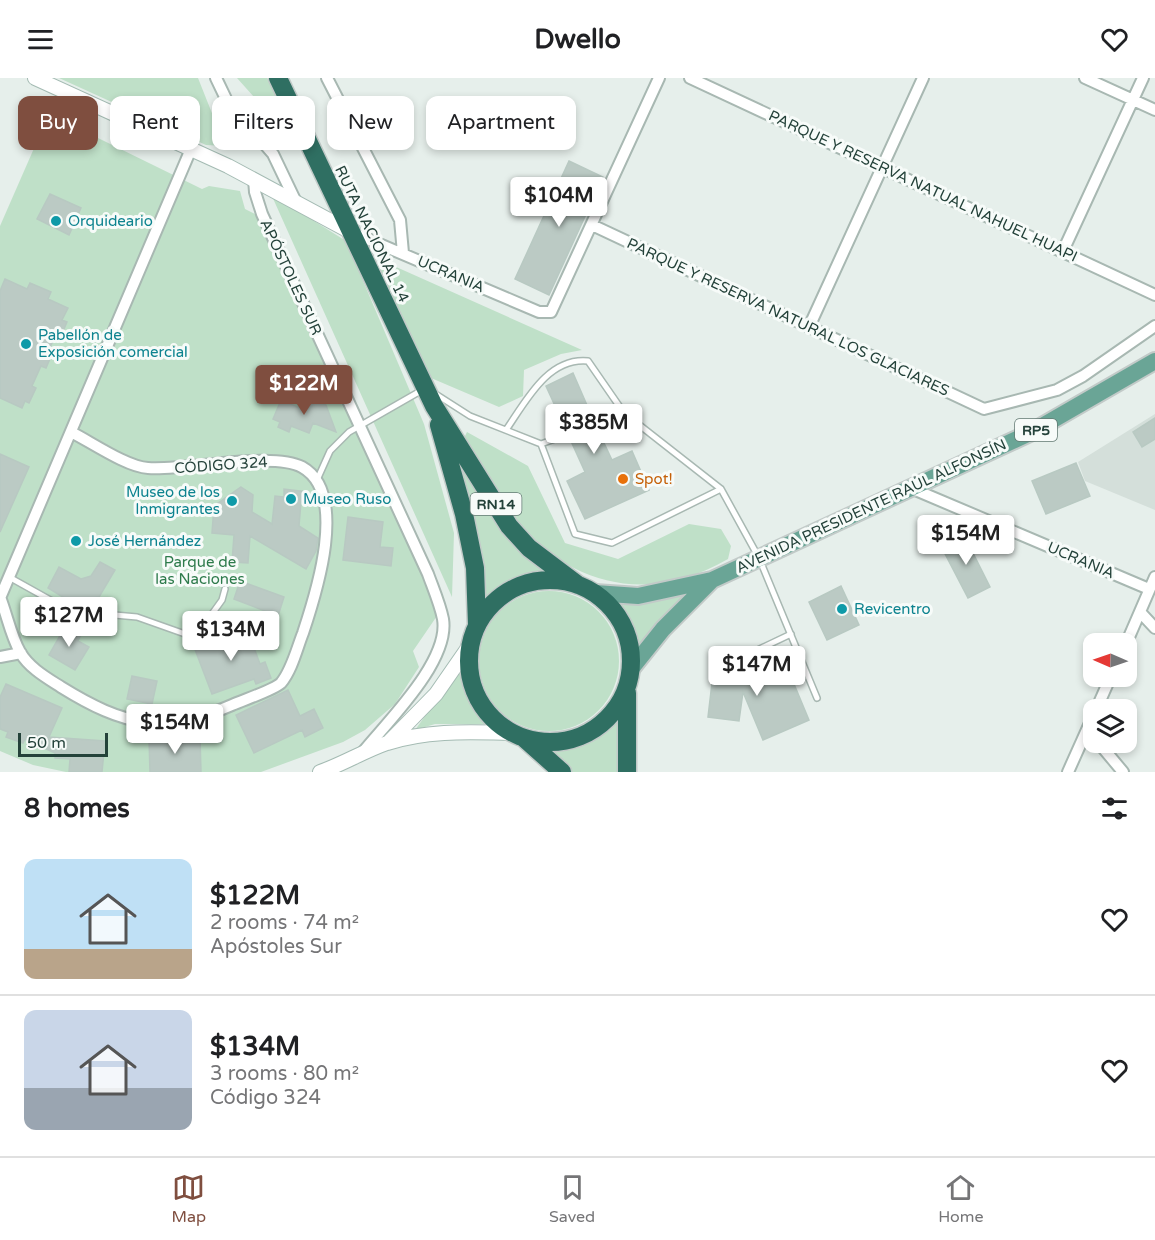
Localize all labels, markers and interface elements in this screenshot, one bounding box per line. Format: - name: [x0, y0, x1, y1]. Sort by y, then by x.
- icon: menu: [24, 23, 57, 56]
- text: Dwello: [534, 23, 621, 56]
- icon: heart: [1098, 23, 1131, 56]
- chip: Buy: [18, 96, 98, 150]
- chip: Rent: [110, 96, 200, 150]
- chip: Filters: [212, 96, 315, 150]
- chip: New: [327, 96, 414, 150]
- chip: Apartment: [426, 96, 576, 150]
- street label: PARQUE Y RESERVA NATUAL NAHUEL HUAPI: [766, 106, 1080, 266]
- street label: RUTA NACIONAL 14: [331, 163, 413, 305]
- pin: $104M: [517, 177, 601, 228]
- text: $104M: [524, 184, 594, 208]
- place label: Orquideario: [68, 212, 153, 230]
- marker: Orquideario: [49, 214, 63, 228]
- street label: APÓSTOLES SUR: [256, 216, 326, 338]
- street label: PARQUE Y RESERVA NATURAL LOS GLACIARES: [624, 234, 952, 400]
- street label: UCRANIA: [415, 252, 487, 296]
- place label: Pabellón de Exposición comercial: [38, 326, 188, 361]
- marker: Pabellón de Exposición comercial: [19, 337, 33, 351]
- pin: $122M: [262, 365, 346, 416]
- text: $122M: [269, 372, 339, 396]
- pin: $385M: [552, 404, 636, 455]
- text: $385M: [559, 411, 629, 435]
- road number: RP5: [1015, 419, 1057, 441]
- street label: AVENIDA PRESIDENTE RAÚL ALFONSÍN: [733, 435, 1009, 577]
- street label: CÓDIGO 324: [174, 453, 268, 477]
- place label: Spot!: [635, 470, 673, 488]
- marker: Spot!: [616, 472, 630, 486]
- place label: Museo de los Inmigrantes: [126, 483, 220, 518]
- place label: Museo Ruso: [303, 490, 391, 508]
- marker: Museo Ruso: [284, 492, 298, 506]
- road number: RN14: [470, 493, 522, 515]
- marker: Museo de los Inmigrantes: [225, 494, 239, 508]
- pin: $154M: [924, 515, 1008, 566]
- text: $154M: [931, 522, 1001, 546]
- place label: José Hernández: [88, 532, 201, 550]
- marker: José Hernández: [69, 534, 83, 548]
- street label: UCRANIA: [1045, 538, 1117, 582]
- park label: Parque de las Naciones: [155, 553, 245, 588]
- pin: $127M: [27, 597, 111, 648]
- place label: Revicentro: [854, 600, 931, 618]
- marker: Revicentro: [835, 602, 849, 616]
- text: $127M: [34, 604, 104, 628]
- pin: $134M: [189, 611, 273, 662]
- text: $134M: [196, 618, 266, 642]
- north arrow: [1083, 633, 1137, 687]
- map controls: [1083, 633, 1137, 753]
- pin: $147M: [715, 646, 799, 697]
- text: $147M: [722, 653, 792, 677]
- button: layers: [1083, 699, 1137, 753]
- pin: $154M: [133, 704, 217, 755]
- text: $154M: [140, 711, 210, 735]
- scale bar: [18, 730, 108, 758]
- text: 50 m: [27, 733, 66, 753]
- icon: filters: [1098, 792, 1131, 825]
- text: 8 homes: [24, 793, 130, 824]
- text: $122M: [210, 880, 300, 911]
- icon: home: [72, 883, 144, 955]
- icon: heart: [1098, 903, 1131, 936]
- text: 2 rooms · 74 m²: [210, 911, 359, 935]
- text: Apóstoles Sur: [210, 935, 342, 959]
- text: $134M: [210, 1031, 300, 1062]
- icon: home: [72, 1034, 144, 1106]
- icon: heart: [1098, 1054, 1131, 1087]
- text: 3 rooms · 80 m²: [210, 1062, 359, 1086]
- text: Código 324: [210, 1086, 321, 1110]
- tab: Map: [171, 1171, 206, 1227]
- tab: Saved: [549, 1171, 595, 1227]
- tab: Home: [938, 1171, 983, 1227]

